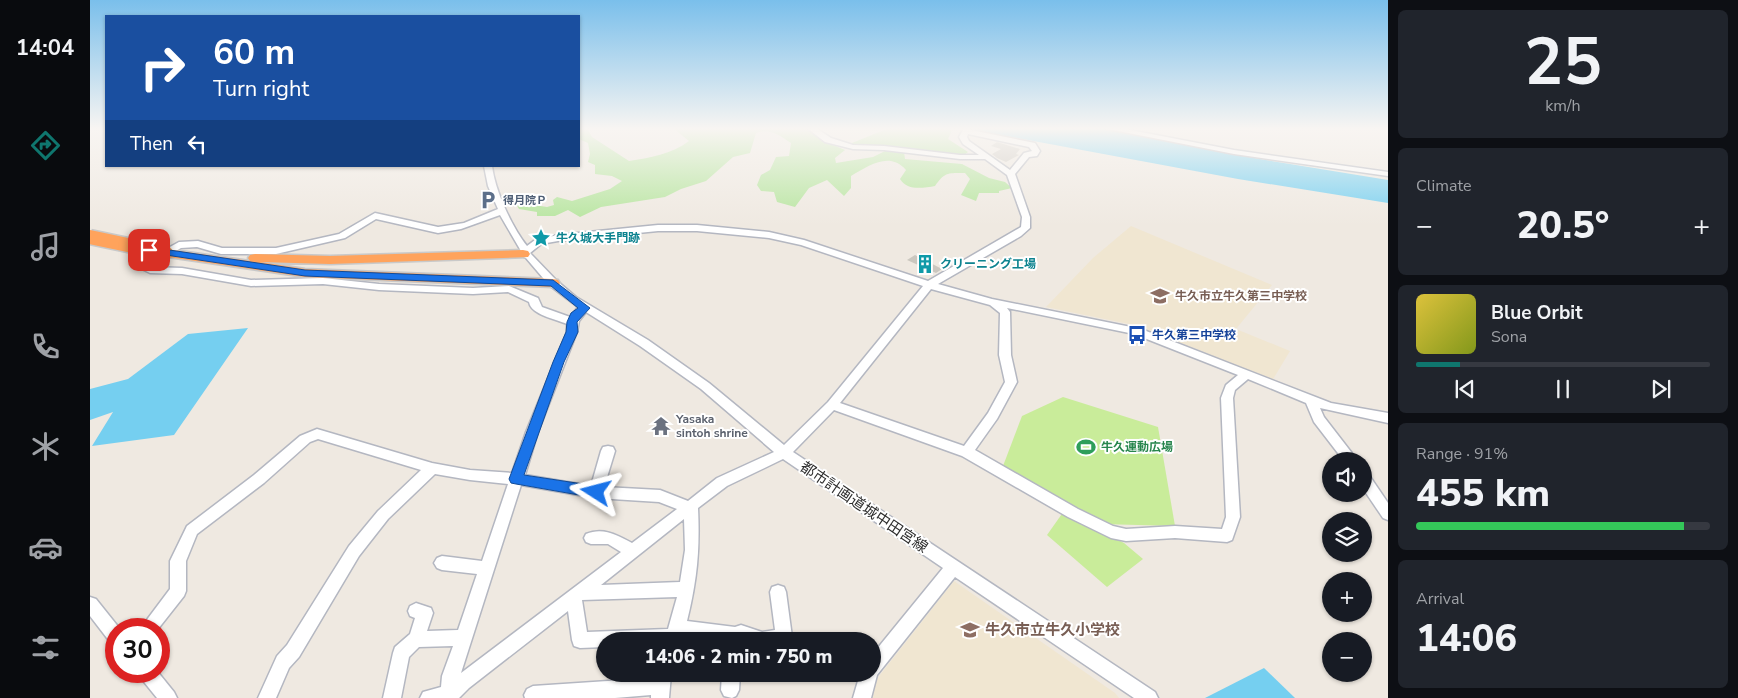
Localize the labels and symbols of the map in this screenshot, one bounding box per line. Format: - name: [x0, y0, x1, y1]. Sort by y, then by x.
- parking icon: 得月院Ｐ: [477, 189, 499, 211]
- place label: 得月院Ｐ: [503, 193, 547, 208]
- place icon: 牛久城大手門跡: [530, 227, 552, 249]
- pin: [128, 229, 170, 271]
- place label: 牛久城大手門跡: [556, 230, 640, 246]
- building icon: クリーニング工場: [914, 253, 936, 275]
- place label: クリーニング工場: [940, 256, 1036, 272]
- school or university icon: 牛久市立牛久第三中学校: [1149, 285, 1171, 307]
- place label: 牛久市立牛久第三中学校: [1175, 288, 1307, 304]
- bus stop icon: 牛久第三中学校: [1126, 324, 1148, 346]
- place label: 牛久第三中学校: [1152, 327, 1236, 343]
- place label: Yasaka sintoh shrine: [675, 411, 748, 441]
- temple icon: Yasaka sintoh shrine: [650, 415, 672, 437]
- sports icon: 牛久運動広場: [1075, 436, 1097, 458]
- place label: 牛久運動広場: [1101, 439, 1173, 455]
- street label: 都市計画道城中田宮線: [796, 457, 932, 557]
- position arrow: [569, 465, 621, 517]
- speed limit sign: 30: [105, 618, 170, 683]
- school or university icon: 牛久市立牛久小学校: [959, 619, 981, 641]
- place label: 牛久市立牛久小学校: [985, 620, 1120, 640]

